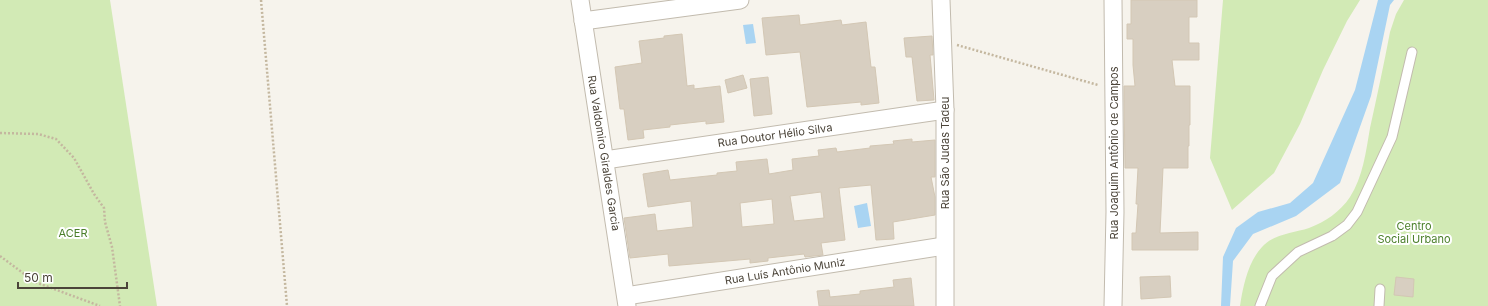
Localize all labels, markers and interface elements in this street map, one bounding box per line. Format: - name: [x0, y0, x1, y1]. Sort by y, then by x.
- street label: Rua Joaquim Antônio de Campos: [1107, 66, 1121, 239]
- street label: Rua Valdomiro Giraldes Garcia: [585, 74, 623, 232]
- street label: Rua São Judas Tadeu: [938, 97, 952, 209]
- street label: Rua Doutor Hélio Silva: [717, 120, 833, 150]
- park label: Centro Social Urbano: [1377, 219, 1451, 246]
- park label: ACER: [59, 226, 87, 240]
- street label: Rua Luís Antônio Muniz: [724, 255, 846, 287]
- scale bar: [18, 264, 127, 290]
- text: 50 m: [24, 270, 53, 285]

